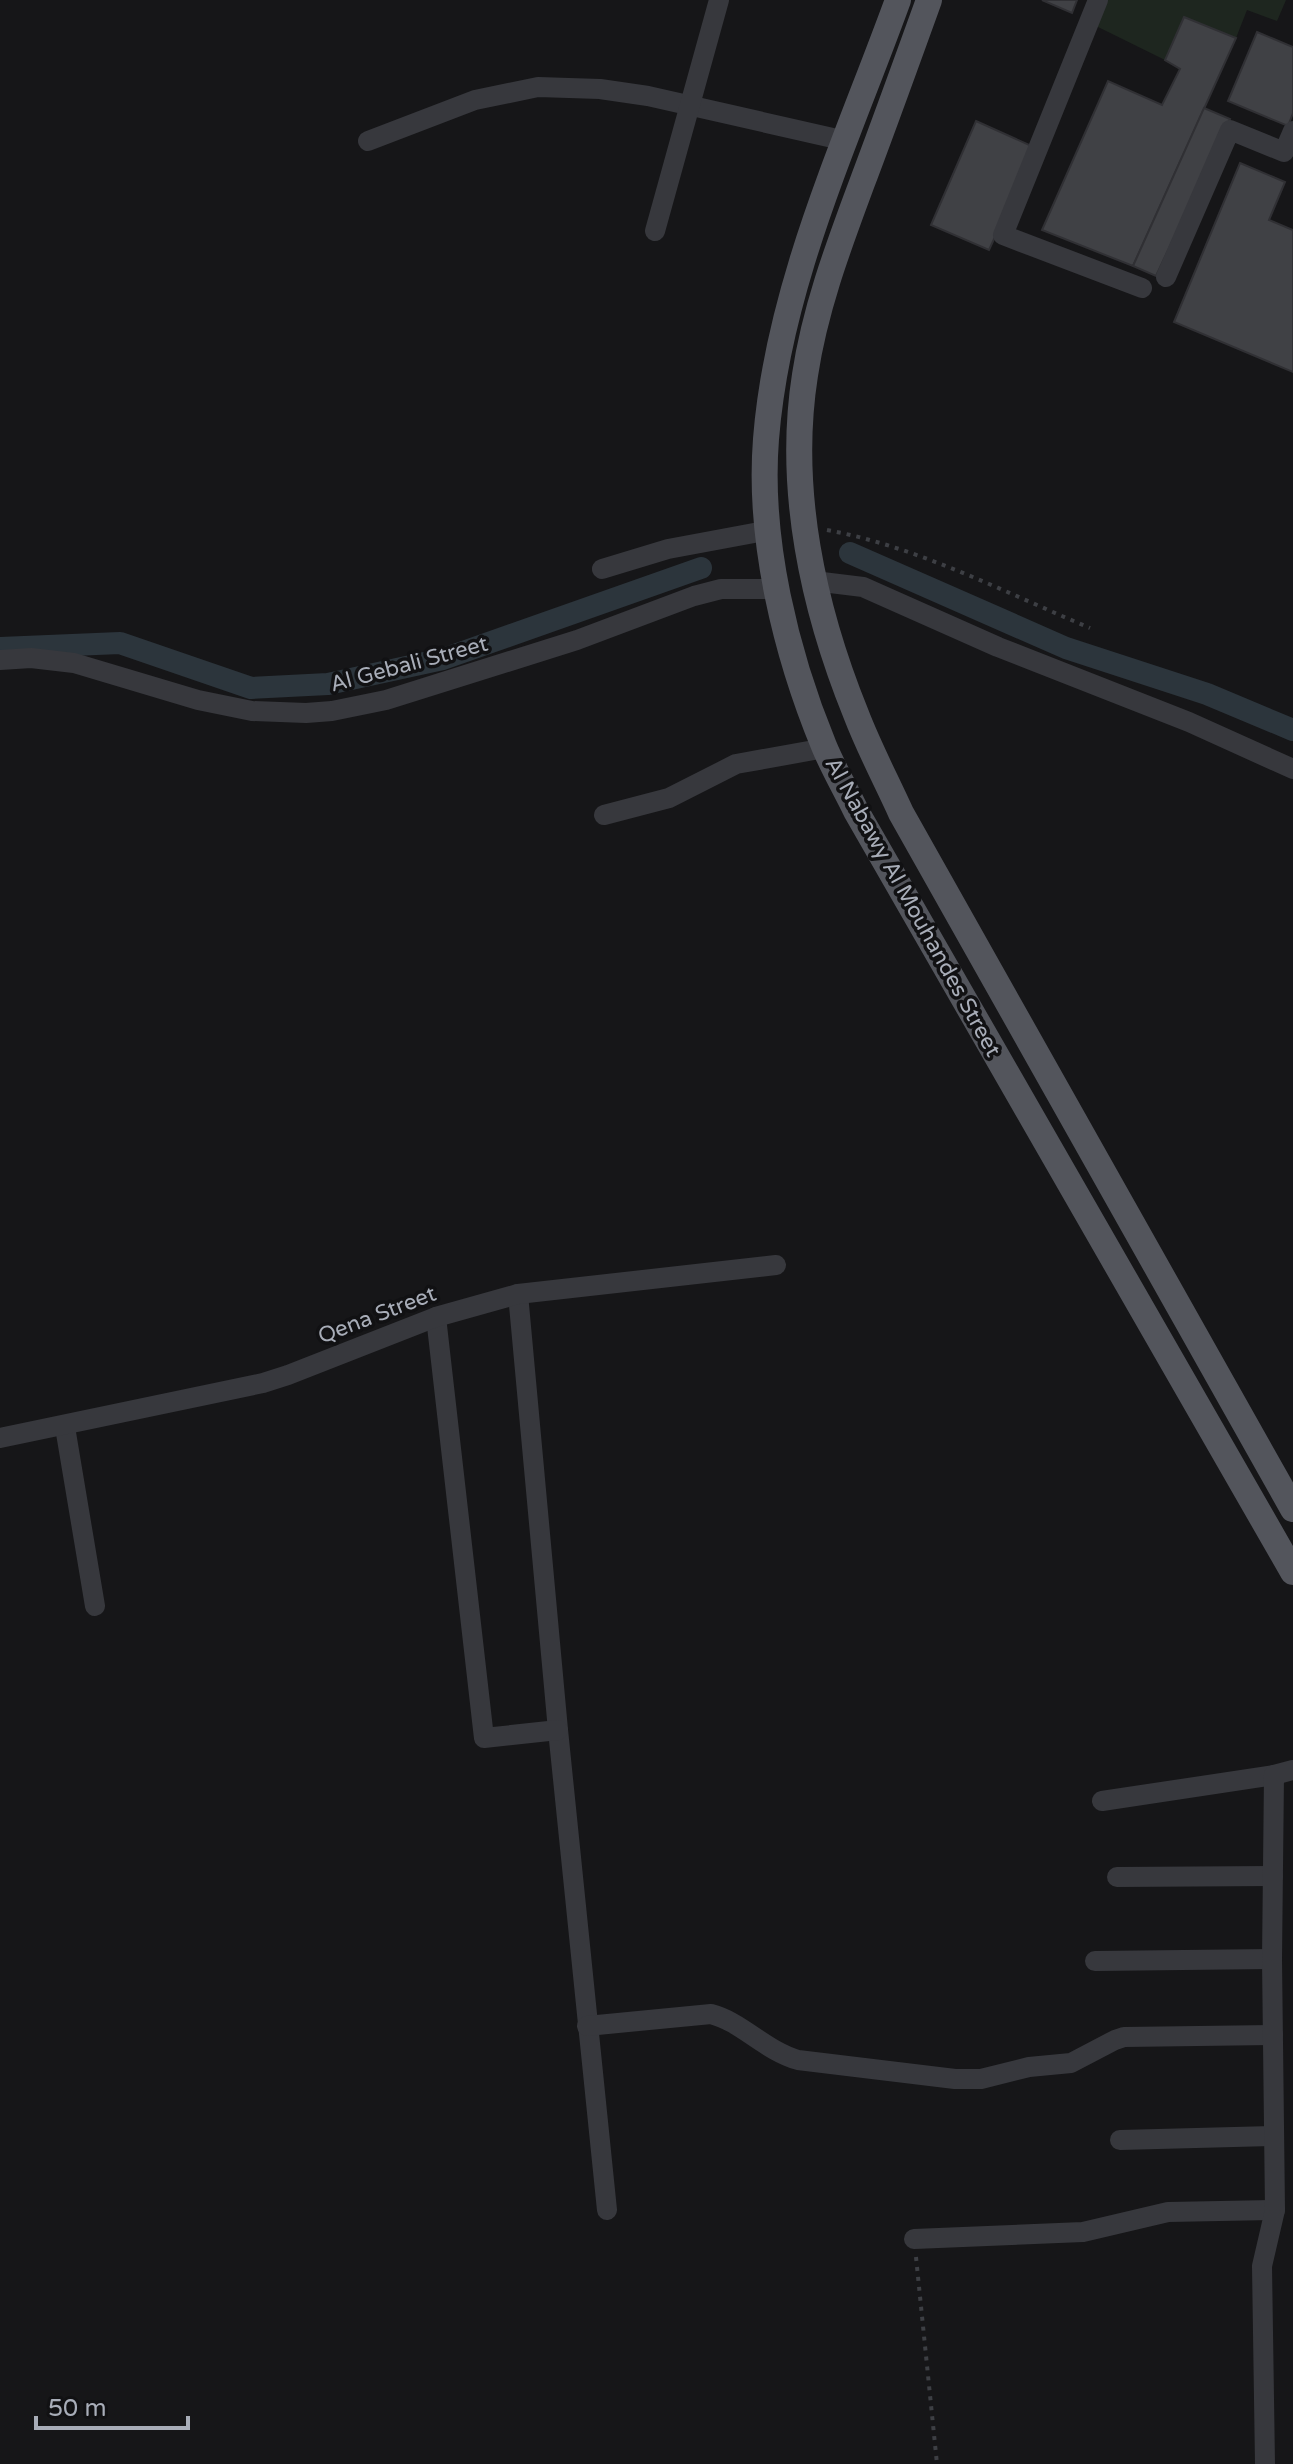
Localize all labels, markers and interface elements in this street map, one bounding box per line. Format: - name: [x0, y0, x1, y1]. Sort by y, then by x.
- street label: Al Gebali Street: [327, 630, 491, 698]
- street label: Al Nabawy Al Mouhandes Street: [820, 753, 1006, 1061]
- street label: Qena Street: [314, 1281, 440, 1349]
- scale bar: [36, 2380, 188, 2430]
- text: 50 m: [48, 2394, 106, 2423]

